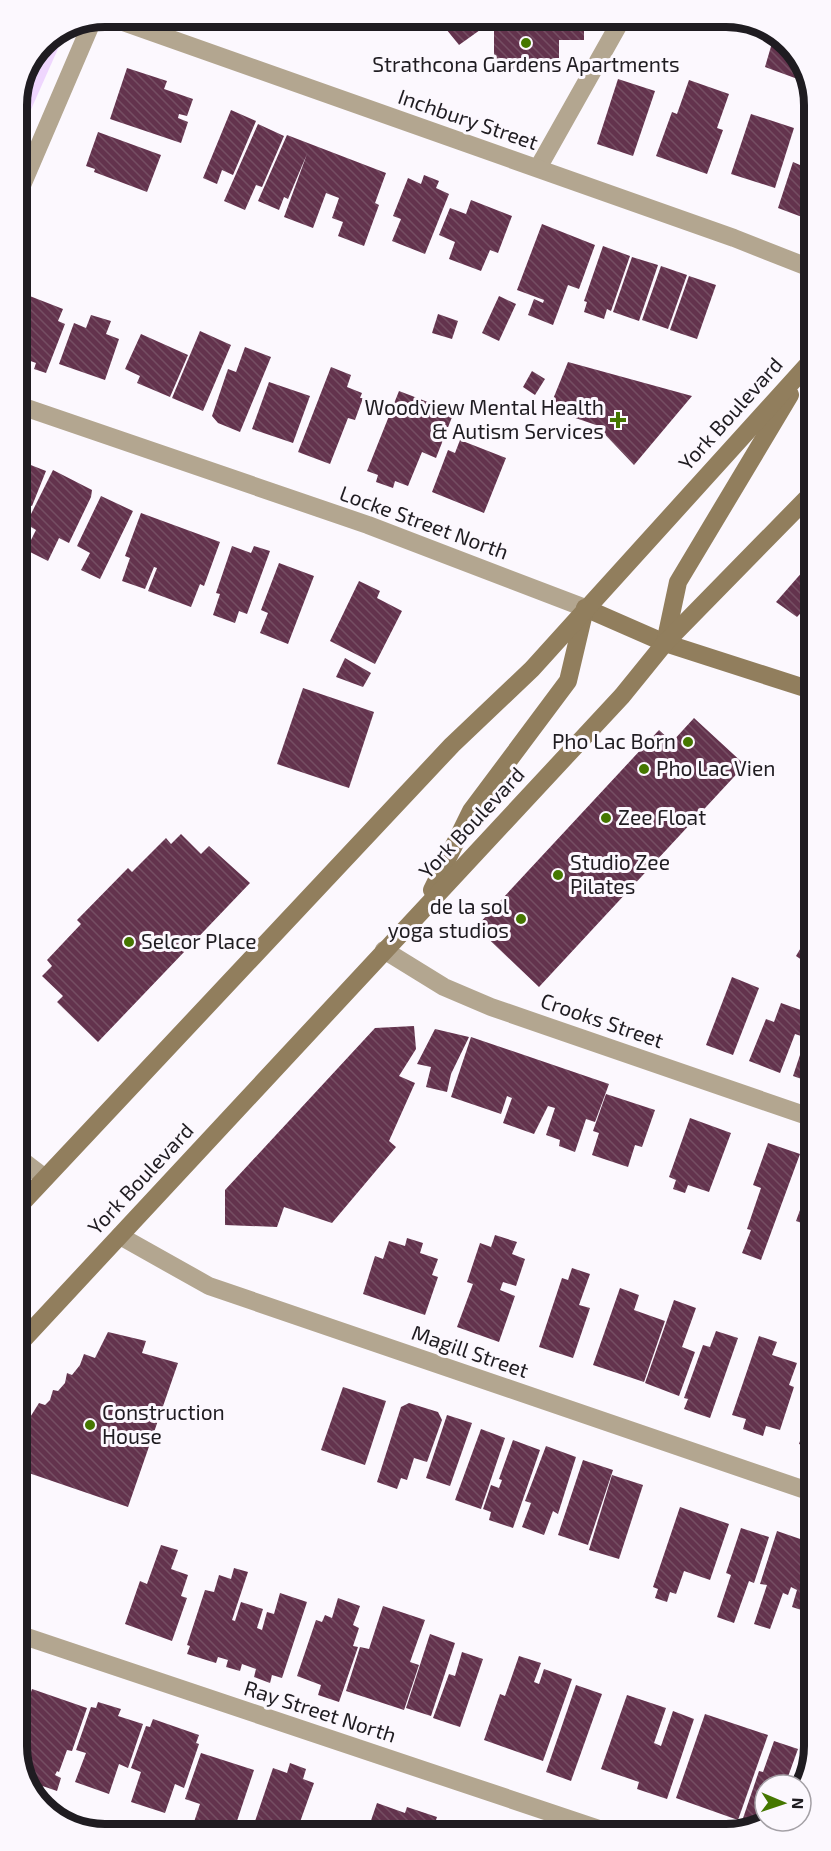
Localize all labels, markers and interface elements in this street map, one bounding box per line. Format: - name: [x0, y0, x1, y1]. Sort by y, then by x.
- marker: Strathcona Gardens Apartments: [519, 36, 533, 50]
- place label: Strathcona Gardens Apartments: [372, 51, 680, 76]
- street label: Inchbury Street: [395, 83, 542, 154]
- street label: York Boulevard: [673, 351, 787, 475]
- place label: Woodview Mental Health & Autism Services: [364, 394, 604, 443]
- marker: Woodview Mental Health & Autism Services: [609, 411, 627, 429]
- street label: Locke Street North: [337, 479, 512, 564]
- place label: Pho Lac Born: [552, 728, 676, 753]
- marker: Pho Lac Born: [681, 735, 695, 749]
- place label: Pho Lac Vien: [656, 755, 775, 780]
- street label: York Boulevard: [413, 761, 529, 883]
- marker: Pho Lac Vien: [637, 762, 651, 776]
- place label: Zee Float: [618, 804, 706, 829]
- marker: Zee Float: [599, 811, 613, 825]
- place label: Studio Zee Pilates: [570, 849, 670, 898]
- marker: Studio Zee Pilates: [551, 868, 565, 882]
- place label: de la sol yoga studios: [388, 893, 510, 942]
- marker: de la sol yoga studios: [514, 912, 528, 926]
- place label: Selcor Place: [141, 928, 257, 953]
- marker: Selcor Place: [122, 935, 136, 949]
- street label: Crooks Street: [538, 987, 667, 1052]
- street label: York Boulevard: [82, 1117, 198, 1239]
- street label: Magill Street: [409, 1319, 532, 1382]
- place label: Construction House: [102, 1399, 225, 1448]
- marker: Construction House: [83, 1418, 97, 1432]
- street label: Ray Street North: [241, 1674, 400, 1747]
- north arrow: [753, 1773, 813, 1833]
- text: N: [789, 1797, 808, 1810]

